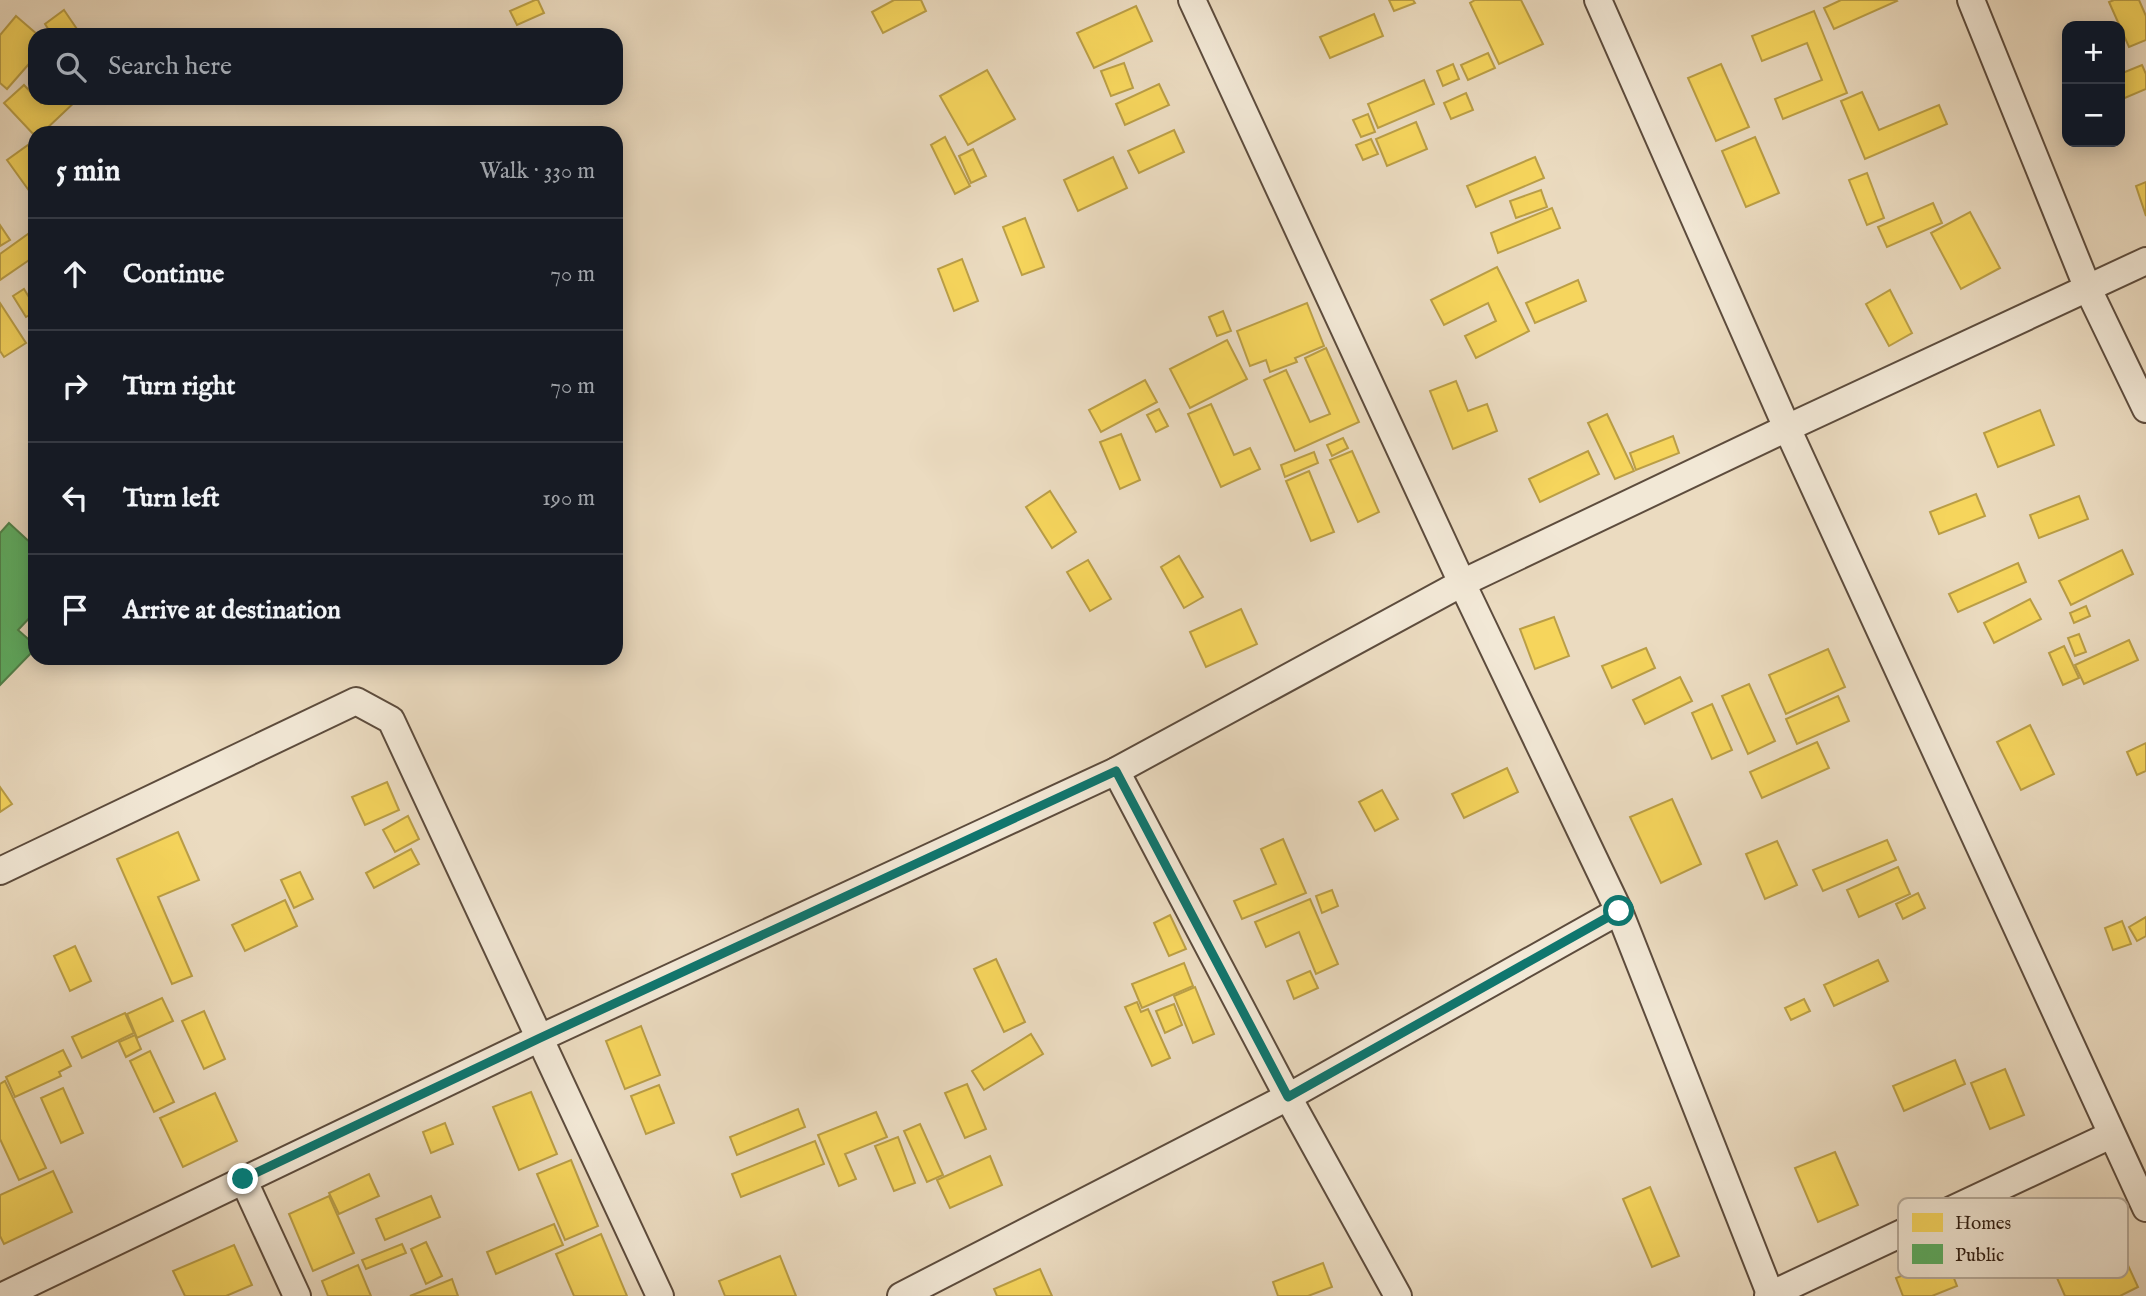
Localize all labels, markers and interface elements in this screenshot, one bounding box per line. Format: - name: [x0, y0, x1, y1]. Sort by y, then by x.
- map controls: [2062, 21, 2125, 147]
- button: +: [2062, 21, 2125, 84]
- search box: [28, 28, 623, 105]
- icon: search: [52, 48, 90, 86]
- text: Search here: [108, 50, 232, 83]
- button: −: [2062, 84, 2125, 147]
- text: 5 min: [56, 153, 121, 191]
- text: Walk · 330 m: [480, 157, 595, 186]
- icon: ahead: [56, 255, 94, 293]
- text: Continue: [123, 258, 224, 291]
- text: 70 m: [550, 260, 595, 289]
- icon: right: [56, 367, 94, 405]
- text: Turn right: [123, 370, 236, 403]
- text: 70 m: [550, 372, 595, 401]
- icon: left: [56, 479, 94, 517]
- text: Turn left: [123, 482, 220, 515]
- text: 190 m: [542, 484, 595, 513]
- icon: arrive: [56, 591, 94, 629]
- text: Arrive at destination: [123, 594, 341, 627]
- route start: [1603, 895, 1634, 926]
- route end: [227, 1163, 258, 1194]
- legend: [1898, 1198, 2128, 1278]
- text: Homes: [1955, 1212, 2011, 1236]
- text: Public: [1955, 1244, 2004, 1268]

